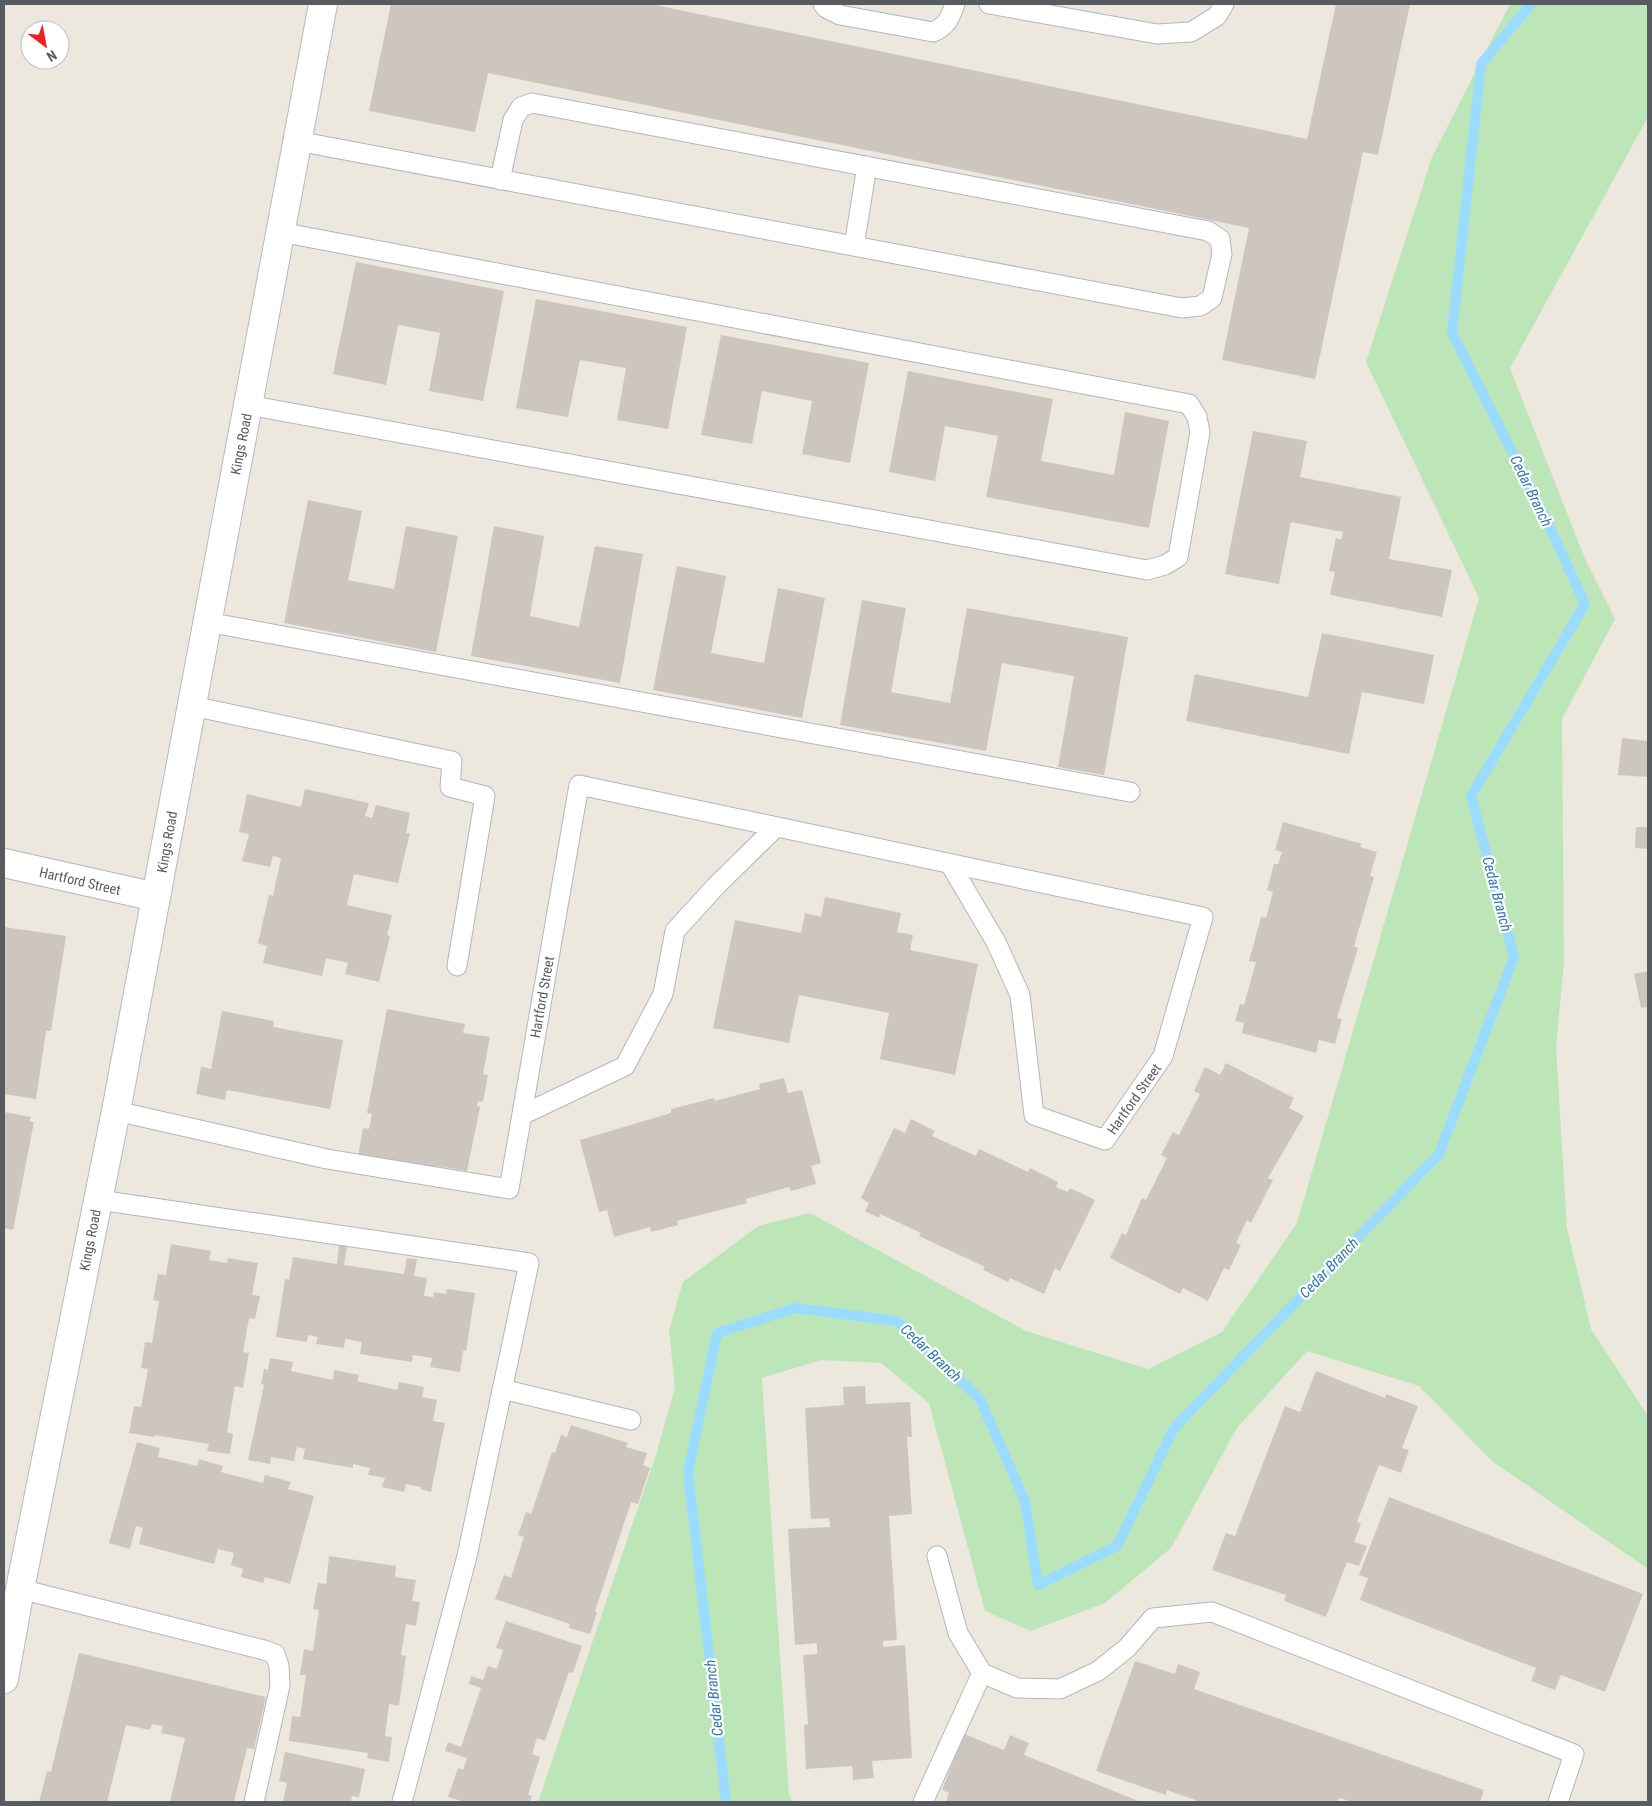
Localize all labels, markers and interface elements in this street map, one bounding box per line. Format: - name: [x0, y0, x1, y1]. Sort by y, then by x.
- north arrow: [20, 20, 70, 70]
- text: N: [44, 47, 60, 65]
- street label: Kings Road: [227, 412, 255, 476]
- water label: Cedar Branch: [1506, 452, 1556, 530]
- street label: Kings Road: [154, 810, 180, 874]
- water label: Cedar Branch: [1478, 855, 1516, 933]
- street label: Hartford Street: [38, 864, 122, 898]
- street label: Hartford Street: [527, 955, 557, 1039]
- street label: Hartford Street: [1104, 1061, 1164, 1137]
- street label: Kings Road: [76, 1208, 104, 1272]
- water label: Cedar Branch: [1296, 1234, 1362, 1302]
- water label: Cedar Branch: [897, 1320, 965, 1386]
- water label: Cedar Branch: [701, 1659, 727, 1737]

